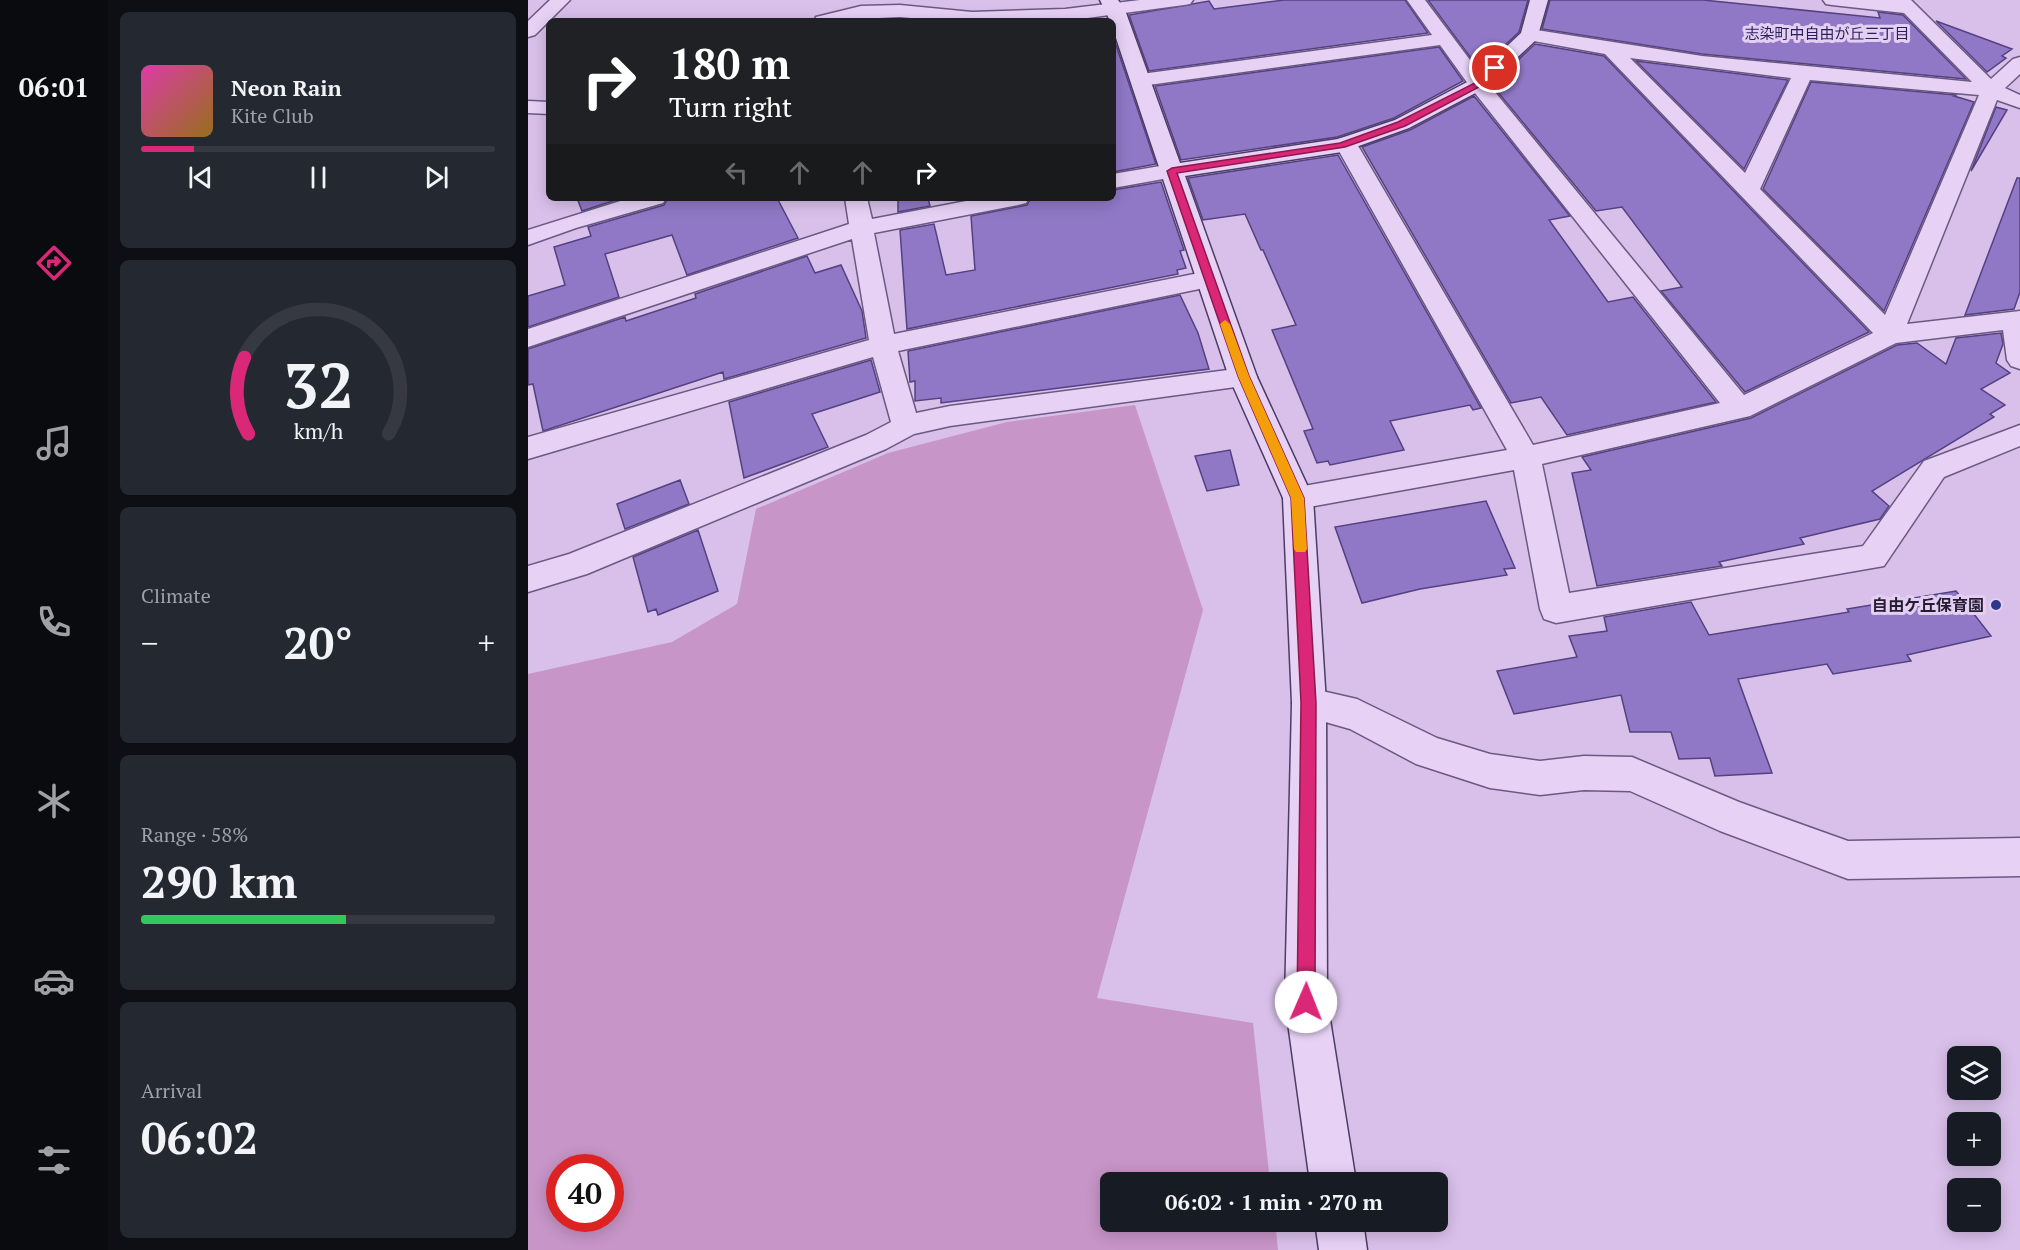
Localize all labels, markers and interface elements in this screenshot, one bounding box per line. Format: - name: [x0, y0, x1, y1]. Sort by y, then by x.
- district label: 志染町中自由が丘三丁目: [1744, 23, 1910, 43]
- text: 180 m: [669, 35, 790, 91]
- icon: right: [570, 42, 648, 120]
- pin: [1469, 42, 1520, 93]
- icon: arrive: [1478, 51, 1511, 84]
- text: 06:01: [19, 69, 89, 105]
- text: Neon Rain: [231, 73, 342, 102]
- text: Turn right: [669, 89, 792, 125]
- text: Kite Club: [231, 102, 314, 129]
- icon: left: [720, 156, 753, 189]
- icon: ahead: [783, 156, 816, 189]
- icon: ahead: [846, 156, 879, 189]
- icon: right: [909, 156, 942, 189]
- icon: previous: [184, 161, 217, 194]
- icon: pause: [302, 161, 335, 194]
- icon: next: [420, 161, 453, 194]
- icon: directions: [33, 242, 75, 284]
- text: 32: [283, 344, 353, 427]
- text: km/h: [293, 418, 343, 446]
- icon: music: [33, 422, 75, 464]
- text: Climate: [141, 582, 211, 609]
- place label: 自由ケ丘保育園: [1872, 594, 1984, 616]
- marker: 自由ケ丘保育園: [1989, 598, 2003, 612]
- icon: phone: [33, 601, 75, 643]
- text: 20°: [283, 612, 353, 672]
- text: −: [141, 621, 159, 664]
- text: +: [477, 621, 495, 664]
- icon: climate: [33, 780, 75, 822]
- text: Range · 58%: [141, 821, 248, 848]
- text: 290 km: [141, 851, 297, 911]
- icon: car: [33, 960, 75, 1002]
- position arrow: [1274, 970, 1338, 1034]
- map controls: [1947, 1046, 2001, 1232]
- button: layers: [1947, 1046, 2001, 1100]
- text: Arrival: [141, 1077, 202, 1104]
- text: 06:02: [141, 1107, 258, 1167]
- button: +: [1947, 1112, 2001, 1166]
- icon: filters: [33, 1139, 75, 1181]
- speed limit sign: 40: [546, 1154, 624, 1232]
- button: −: [1947, 1178, 2001, 1232]
- text: 06:02 · 1 min · 270 m: [1165, 1187, 1383, 1216]

